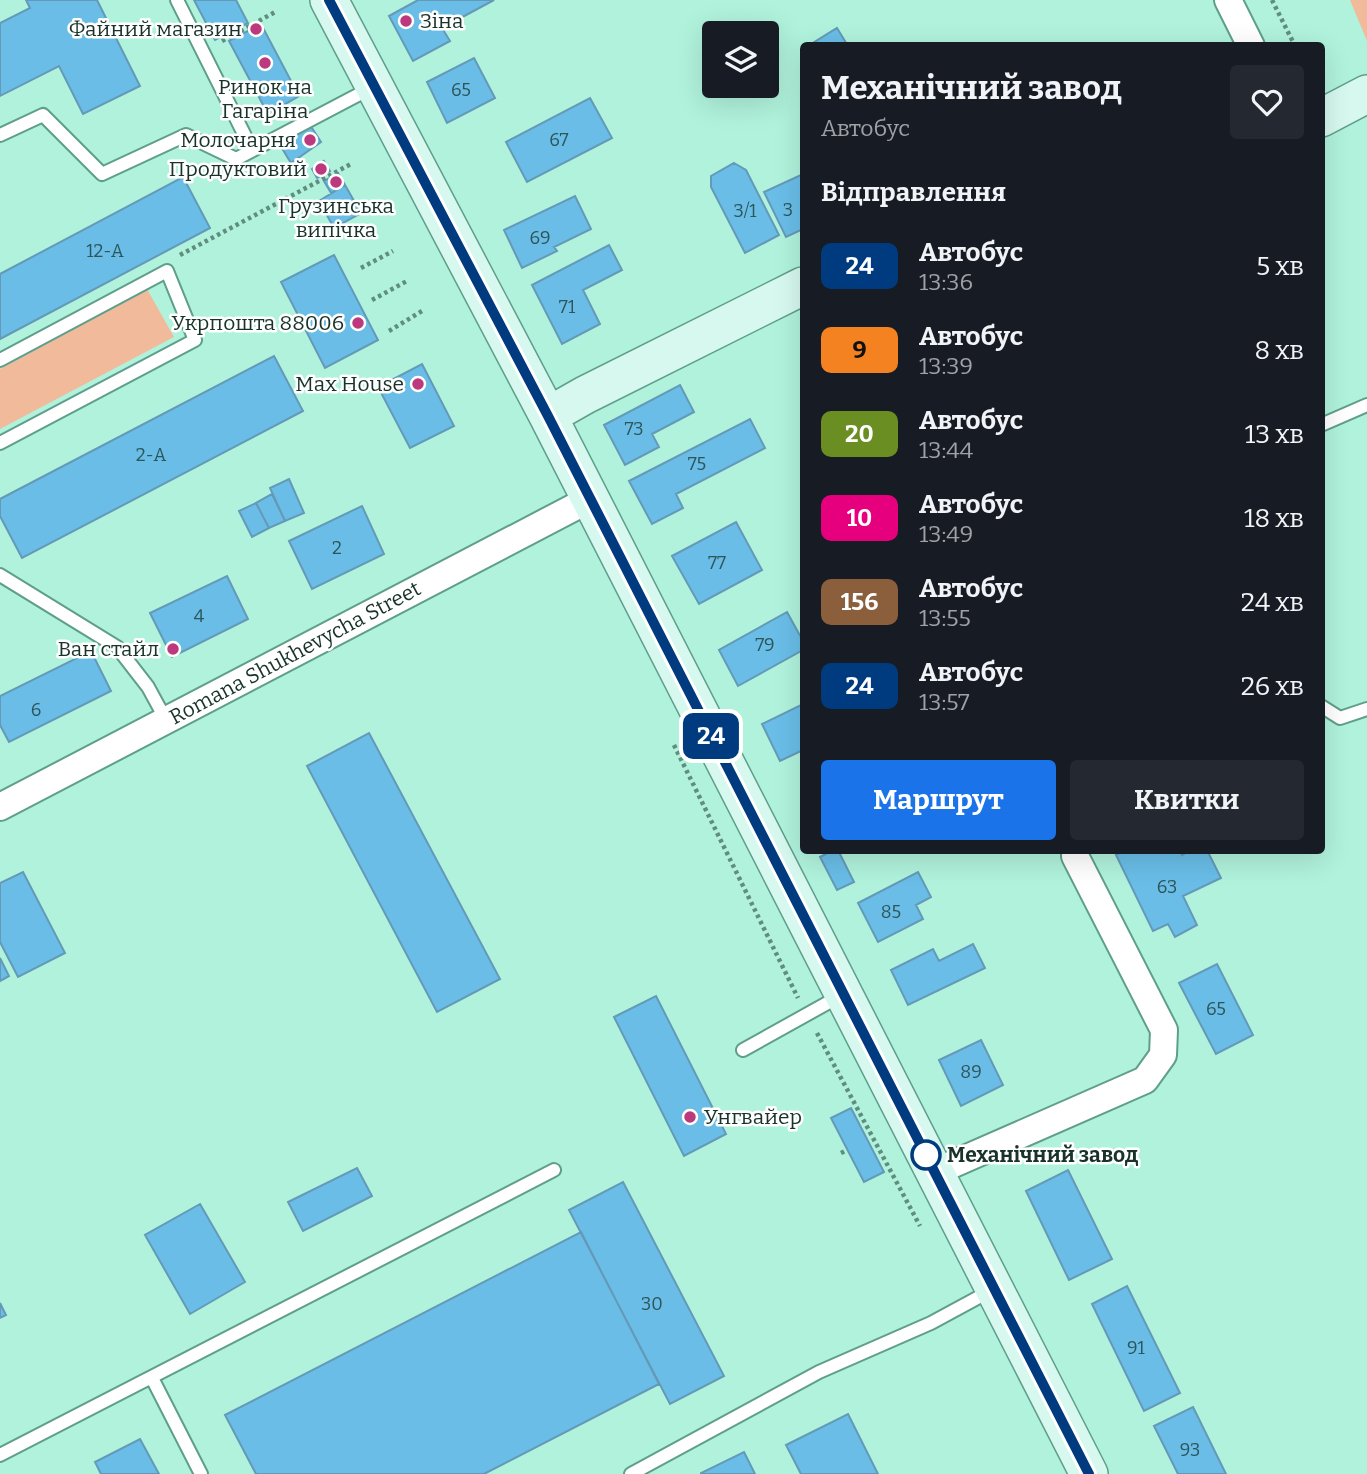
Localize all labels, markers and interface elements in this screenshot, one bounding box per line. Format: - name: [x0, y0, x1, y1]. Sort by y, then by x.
- place label: Зіна: [420, 8, 464, 34]
- marker: Зіна: [398, 13, 414, 29]
- place label: Файний магазин: [69, 16, 242, 42]
- marker: Файний магазин: [248, 21, 264, 37]
- map controls: [702, 21, 779, 98]
- button: layers: [702, 21, 779, 98]
- marker: Ринок на Гагаріна: [257, 55, 273, 71]
- button: heart: [1230, 65, 1304, 139]
- text: Механічний завод: [821, 68, 1122, 108]
- place label: Ринок на Гагаріна: [218, 74, 313, 124]
- house number: 65: [451, 79, 471, 101]
- text: Автобус: [821, 114, 910, 142]
- place label: Молочарня: [180, 127, 296, 153]
- house number: 67: [549, 129, 569, 151]
- marker: Молочарня: [302, 132, 318, 148]
- place label: Продуктовий: [169, 156, 307, 182]
- marker: Продуктовий: [313, 161, 329, 177]
- marker: Грузинська випічка: [328, 174, 344, 190]
- text: Відправлення: [821, 177, 1006, 208]
- place label: Грузинська випічка: [278, 193, 395, 243]
- house number: 3: [783, 199, 793, 221]
- house number: 3/1: [733, 200, 757, 222]
- house number: 69: [529, 227, 551, 249]
- text: Автобус: [919, 237, 1023, 268]
- house number: 12-А: [86, 240, 124, 262]
- text: 5 хв: [1256, 251, 1304, 282]
- text: 24: [845, 252, 874, 280]
- text: 13:36: [919, 268, 973, 296]
- house number: 71: [559, 296, 576, 318]
- place label: Укрпошта 88006: [172, 310, 344, 336]
- marker: Укрпошта 88006: [350, 315, 366, 331]
- text: Автобус: [919, 321, 1023, 352]
- text: 8 хв: [1255, 335, 1304, 366]
- text: 9: [852, 336, 867, 364]
- text: 13:39: [919, 352, 973, 380]
- place label: Max House: [295, 371, 404, 397]
- marker: Max House: [410, 376, 426, 392]
- text: Автобус: [919, 405, 1023, 436]
- house number: 73: [625, 418, 643, 440]
- text: 13 хв: [1245, 419, 1304, 450]
- text: 20: [845, 420, 874, 448]
- text: 13:44: [919, 436, 973, 464]
- house number: 2-А: [136, 444, 166, 466]
- house number: 75: [688, 453, 706, 475]
- text: Автобус: [919, 489, 1023, 520]
- text: 18 хв: [1244, 503, 1304, 534]
- text: 10: [847, 504, 872, 532]
- text: 13:49: [919, 520, 973, 548]
- house number: 2: [332, 537, 342, 559]
- house number: 77: [708, 552, 726, 574]
- text: Автобус: [919, 573, 1023, 604]
- street label: Romana Shukhevycha Street: [165, 575, 425, 730]
- text: 24 хв: [1241, 587, 1304, 618]
- text: 156: [841, 588, 878, 616]
- text: 13:55: [919, 604, 971, 632]
- house number: 4: [194, 605, 205, 627]
- house number: 79: [755, 634, 775, 656]
- place label: Ван стайл: [58, 636, 159, 662]
- marker: Ван стайл: [165, 641, 181, 657]
- text: Автобус: [919, 657, 1023, 688]
- text: 26 хв: [1241, 671, 1304, 702]
- text: 24: [845, 672, 874, 700]
- text: 13:57: [919, 688, 970, 716]
- house number: 6: [31, 699, 41, 721]
- line badge: 24: [680, 713, 742, 759]
- text: 24: [697, 722, 725, 750]
- button: Маршрут: [821, 760, 1056, 840]
- button: Квитки: [1070, 760, 1304, 840]
- house number: 63: [1157, 876, 1177, 898]
- house number: 85: [881, 901, 901, 923]
- house number: 65: [1206, 998, 1226, 1020]
- house number: 89: [960, 1061, 982, 1083]
- place label: Унгвайер: [704, 1104, 802, 1130]
- marker: Унгвайер: [682, 1109, 698, 1125]
- marker: Механічний завод: [911, 1140, 941, 1170]
- place label: Механічний завод: [947, 1142, 1139, 1168]
- house number: 30: [641, 1293, 663, 1315]
- house number: 91: [1127, 1337, 1146, 1359]
- house number: 93: [1180, 1439, 1200, 1461]

